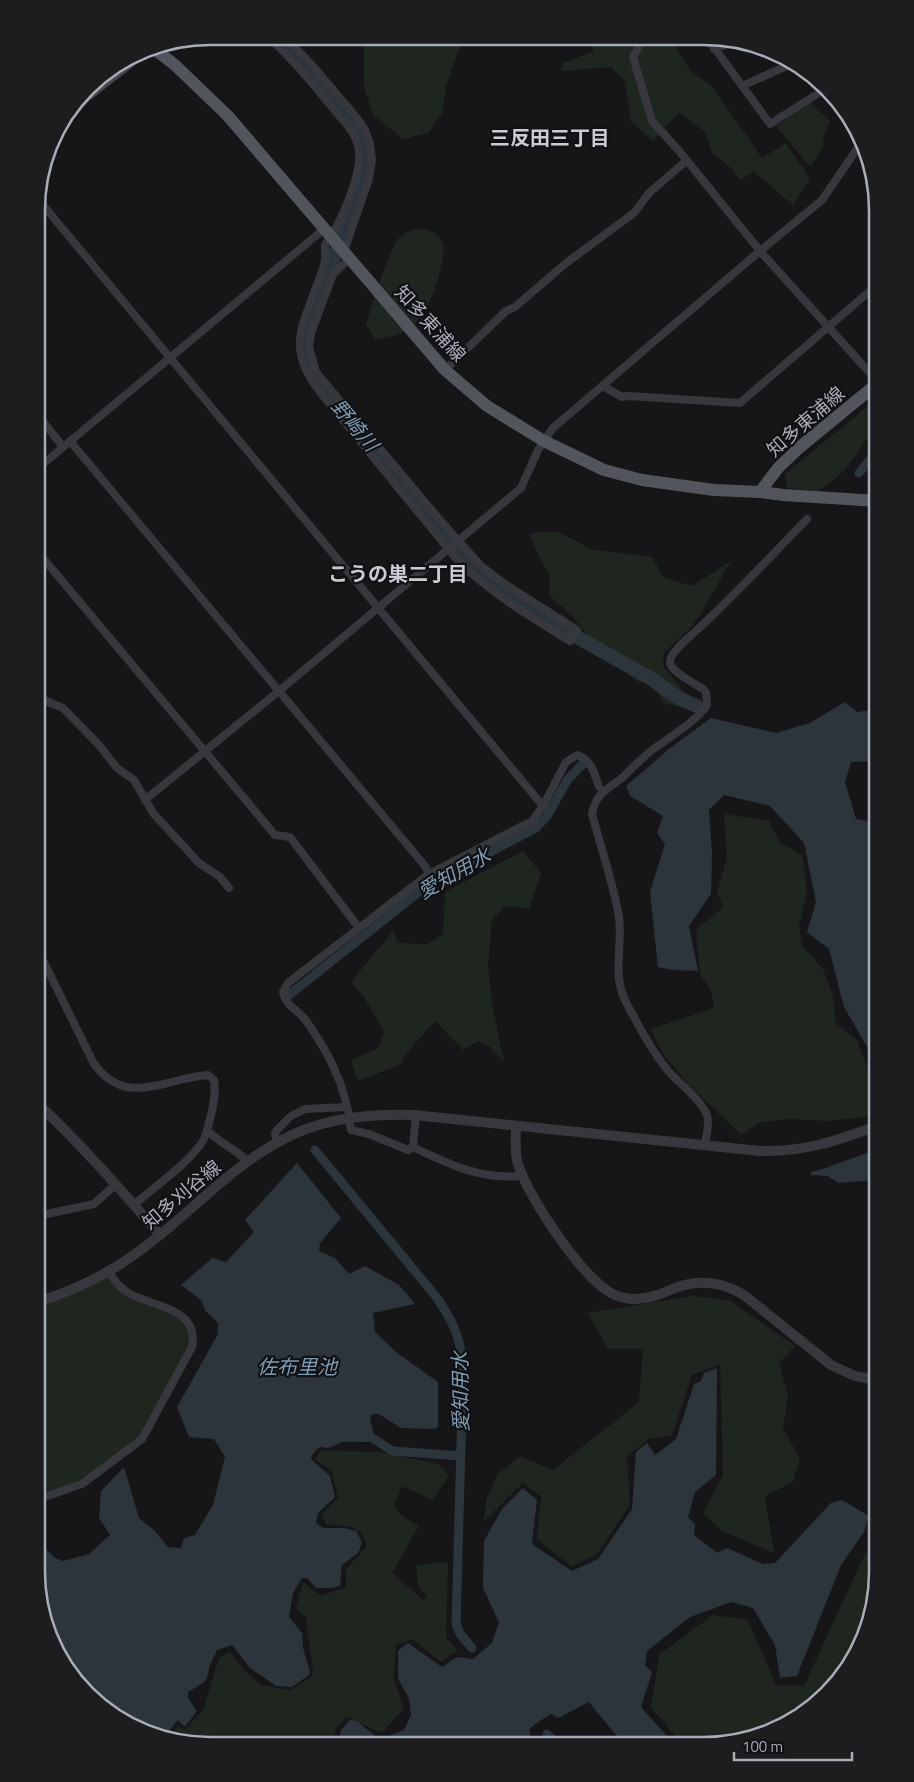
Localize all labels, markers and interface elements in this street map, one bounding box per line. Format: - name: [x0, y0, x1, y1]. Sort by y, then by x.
- district label: 三反田三丁目: [490, 122, 610, 153]
- street label: 知多東浦線: [388, 278, 474, 368]
- street label: 知多東浦線: [760, 379, 850, 463]
- water label: 野崎川: [324, 392, 387, 459]
- district label: こうの巣二丁目: [328, 558, 468, 589]
- water label: 愛知用水: [412, 839, 498, 906]
- street label: 知多刈谷線: [135, 1152, 227, 1236]
- water label: 愛知用水: [444, 1350, 476, 1432]
- water label: 佐布里池: [257, 1351, 339, 1382]
- scale bar: [734, 1730, 852, 1762]
- text: 100 m: [742, 1735, 783, 1758]

